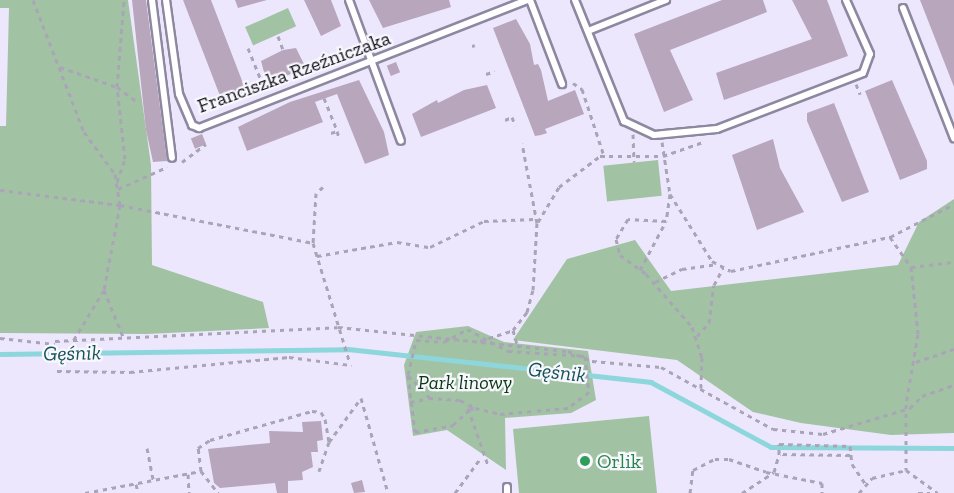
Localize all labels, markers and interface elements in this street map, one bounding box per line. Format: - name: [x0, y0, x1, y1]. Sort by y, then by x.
- street label: Franciszka Rzeźniczaka: [194, 26, 394, 118]
- water label: Gęśnik: [43, 340, 101, 366]
- water label: Gęśnik: [527, 356, 587, 388]
- park label: Park linowy: [418, 370, 512, 394]
- place label: Orlik: [597, 449, 641, 473]
- marker: Orlik: [578, 454, 592, 468]

